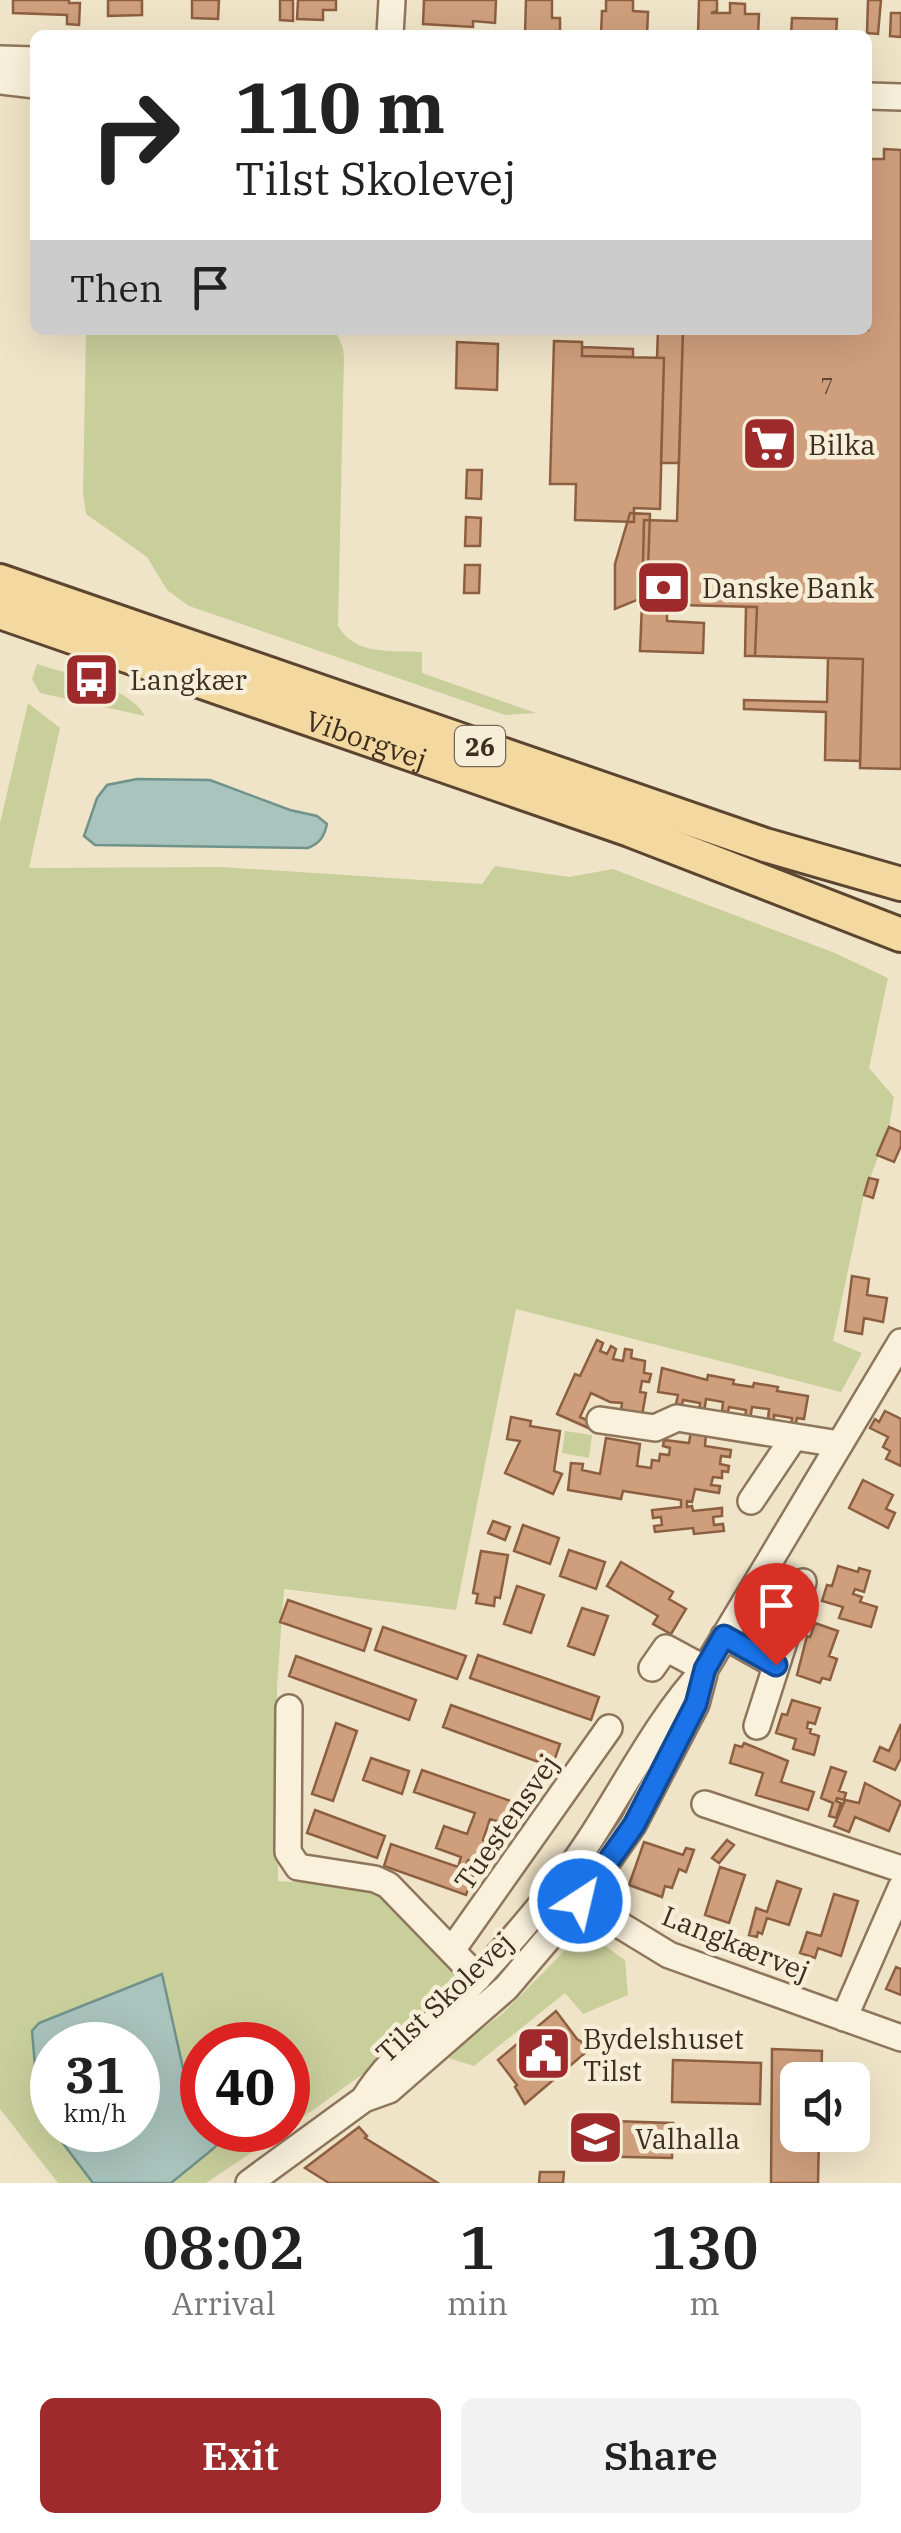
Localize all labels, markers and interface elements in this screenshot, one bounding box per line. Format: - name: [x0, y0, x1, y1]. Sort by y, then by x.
- text: 110 m: [235, 61, 445, 152]
- icon: right: [70, 70, 200, 200]
- text: Tilst Skolevej: [235, 149, 516, 207]
- icon: arrive: [183, 260, 238, 315]
- text: Then: [70, 263, 163, 312]
- house number: 7: [820, 371, 834, 400]
- supermarket icon: Bilka: [739, 414, 799, 474]
- place label: Bilka: [808, 426, 876, 463]
- bank icon: Danske Bank: [633, 557, 693, 617]
- place label: Danske Bank: [702, 569, 875, 606]
- bus stop icon: Langkær: [61, 649, 121, 709]
- place label: Langkær: [130, 661, 247, 698]
- street label: Viborgvej: [301, 701, 432, 777]
- road number: 26: [455, 726, 505, 766]
- pin: [734, 1563, 819, 1666]
- icon: arrive: [749, 1578, 804, 1633]
- street label: Tuestensvej: [446, 1747, 566, 1897]
- position arrow: [528, 1849, 632, 1953]
- street label: Langkærvej: [657, 1897, 815, 1989]
- street label: Tilst Skolevej: [367, 1924, 521, 2070]
- place label: Bydelshuset Tilst: [583, 2020, 744, 2089]
- speed limit sign: 40: [180, 2022, 310, 2152]
- public building icon: Bydelshuset Tilst: [514, 2024, 574, 2084]
- text: 31: [65, 2042, 125, 2107]
- map controls: [780, 2062, 870, 2152]
- button: sound: [780, 2062, 870, 2152]
- text: km/h: [63, 2096, 127, 2129]
- school or university icon: Valhalla: [566, 2108, 626, 2168]
- place label: Valhalla: [635, 2120, 740, 2157]
- text: 08:02: [143, 2207, 304, 2286]
- text: 1: [459, 2207, 495, 2286]
- text: 130: [650, 2207, 758, 2286]
- text: Arrival: [171, 2282, 276, 2324]
- text: min: [447, 2282, 508, 2324]
- text: m: [689, 2282, 720, 2324]
- button: Exit: [40, 2398, 441, 2513]
- button: Share: [461, 2398, 861, 2513]

